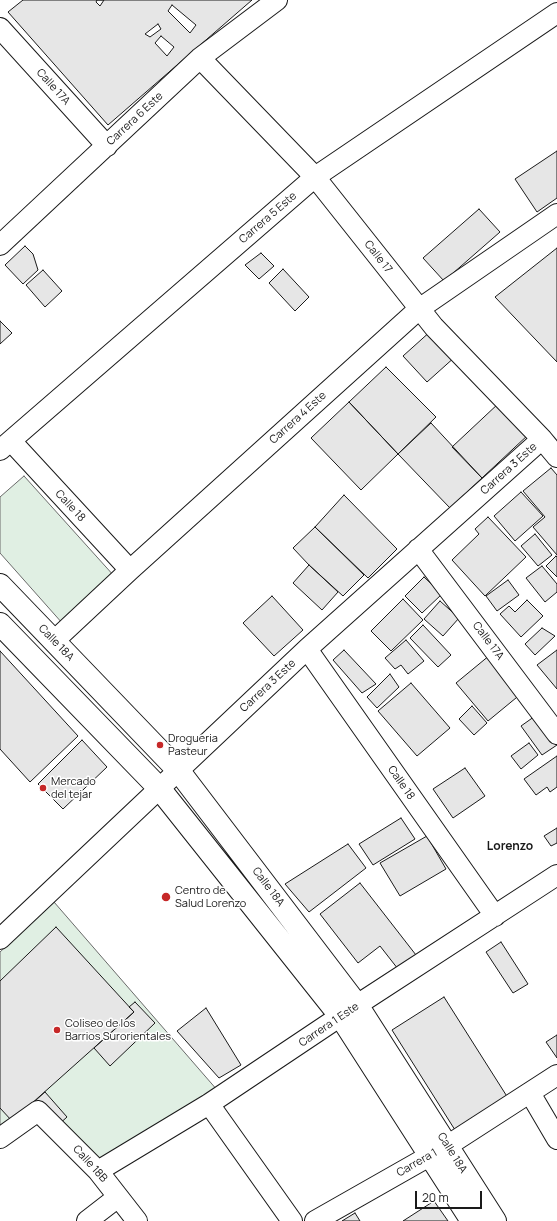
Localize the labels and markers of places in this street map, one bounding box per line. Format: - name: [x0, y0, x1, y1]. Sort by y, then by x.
- place label: Drogueria Pasteur: [168, 732, 218, 758]
- marker: Drogueria Pasteur: [155, 740, 165, 750]
- place label: Mercado del tejar: [51, 775, 96, 801]
- marker: Mercado del tejar: [38, 783, 48, 793]
- place label: Centro de Salud Lorenzo: [175, 884, 246, 910]
- marker: Centro de Salud Lorenzo: [160, 891, 172, 903]
- place label: Coliseo de los Barrios Surorientales: [65, 1017, 171, 1043]
- marker: Coliseo de los Barrios Surorientales: [52, 1025, 62, 1035]

